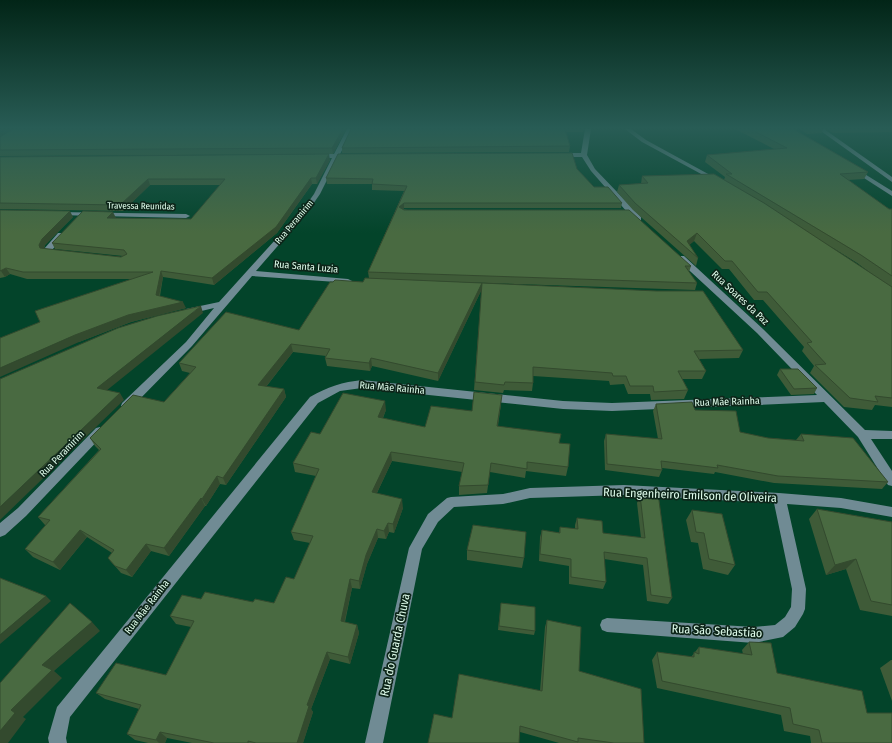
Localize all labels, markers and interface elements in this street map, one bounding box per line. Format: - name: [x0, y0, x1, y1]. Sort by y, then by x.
- street label: Rua Peramirim: [273, 198, 315, 246]
- street label: Travessa Reunidas: [107, 200, 175, 212]
- street label: Rua Santa Luzia: [273, 258, 339, 276]
- street label: Rua Soares da Paz: [709, 268, 771, 328]
- street label: Rua Mãe Rainha: [359, 379, 425, 397]
- street label: Rua Mãe Rainha: [694, 395, 760, 409]
- street label: Rua Peramirim: [37, 428, 87, 480]
- street label: Rua Engenheiro Emilson de Oliveira: [603, 485, 777, 505]
- street label: Rua Mãe Rainha: [122, 577, 172, 636]
- street label: Rua do Guarda Chuva: [377, 592, 413, 698]
- street label: Rua São Sebastião: [671, 622, 763, 640]

